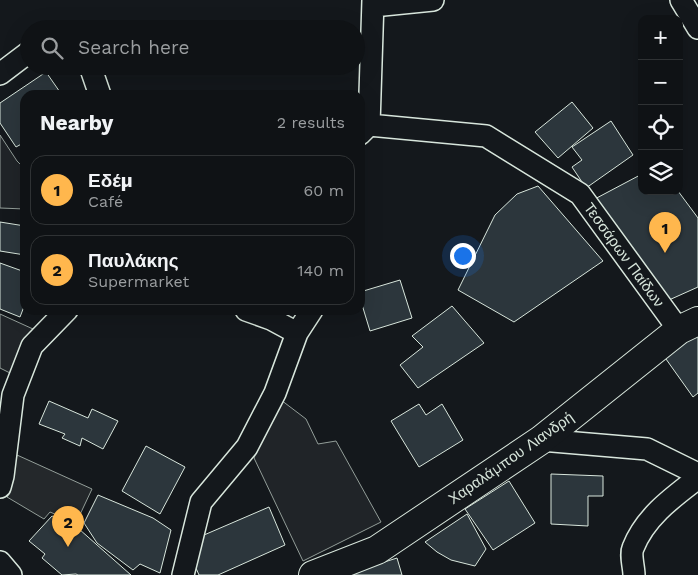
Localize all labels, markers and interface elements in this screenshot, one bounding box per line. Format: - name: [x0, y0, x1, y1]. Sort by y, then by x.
- map controls: [638, 15, 683, 195]
- button: +: [638, 15, 683, 60]
- search box: [20, 20, 365, 75]
- icon: search: [38, 34, 66, 62]
- text: Search here: [78, 36, 189, 59]
- button: −: [638, 60, 683, 105]
- button: locate: [638, 105, 683, 150]
- text: Nearby: [40, 110, 113, 135]
- text: 2 results: [277, 113, 345, 132]
- button: layers: [638, 150, 683, 195]
- text: Εδέμ: [88, 169, 133, 192]
- text: 1: [54, 181, 60, 200]
- text: 60 m: [304, 181, 344, 200]
- text: Café: [88, 192, 123, 211]
- street label: Τεσσάρων Παίδων: [580, 199, 668, 311]
- pin: 1: [649, 212, 681, 253]
- your location: [450, 243, 476, 269]
- text: Παυλάκης: [88, 249, 179, 272]
- text: 2: [52, 261, 62, 280]
- text: 140 m: [297, 261, 344, 280]
- text: Supermarket: [88, 272, 189, 291]
- street label: Χαραλάμπου Λιανδρή: [445, 408, 577, 508]
- pin: 2: [52, 506, 84, 547]

